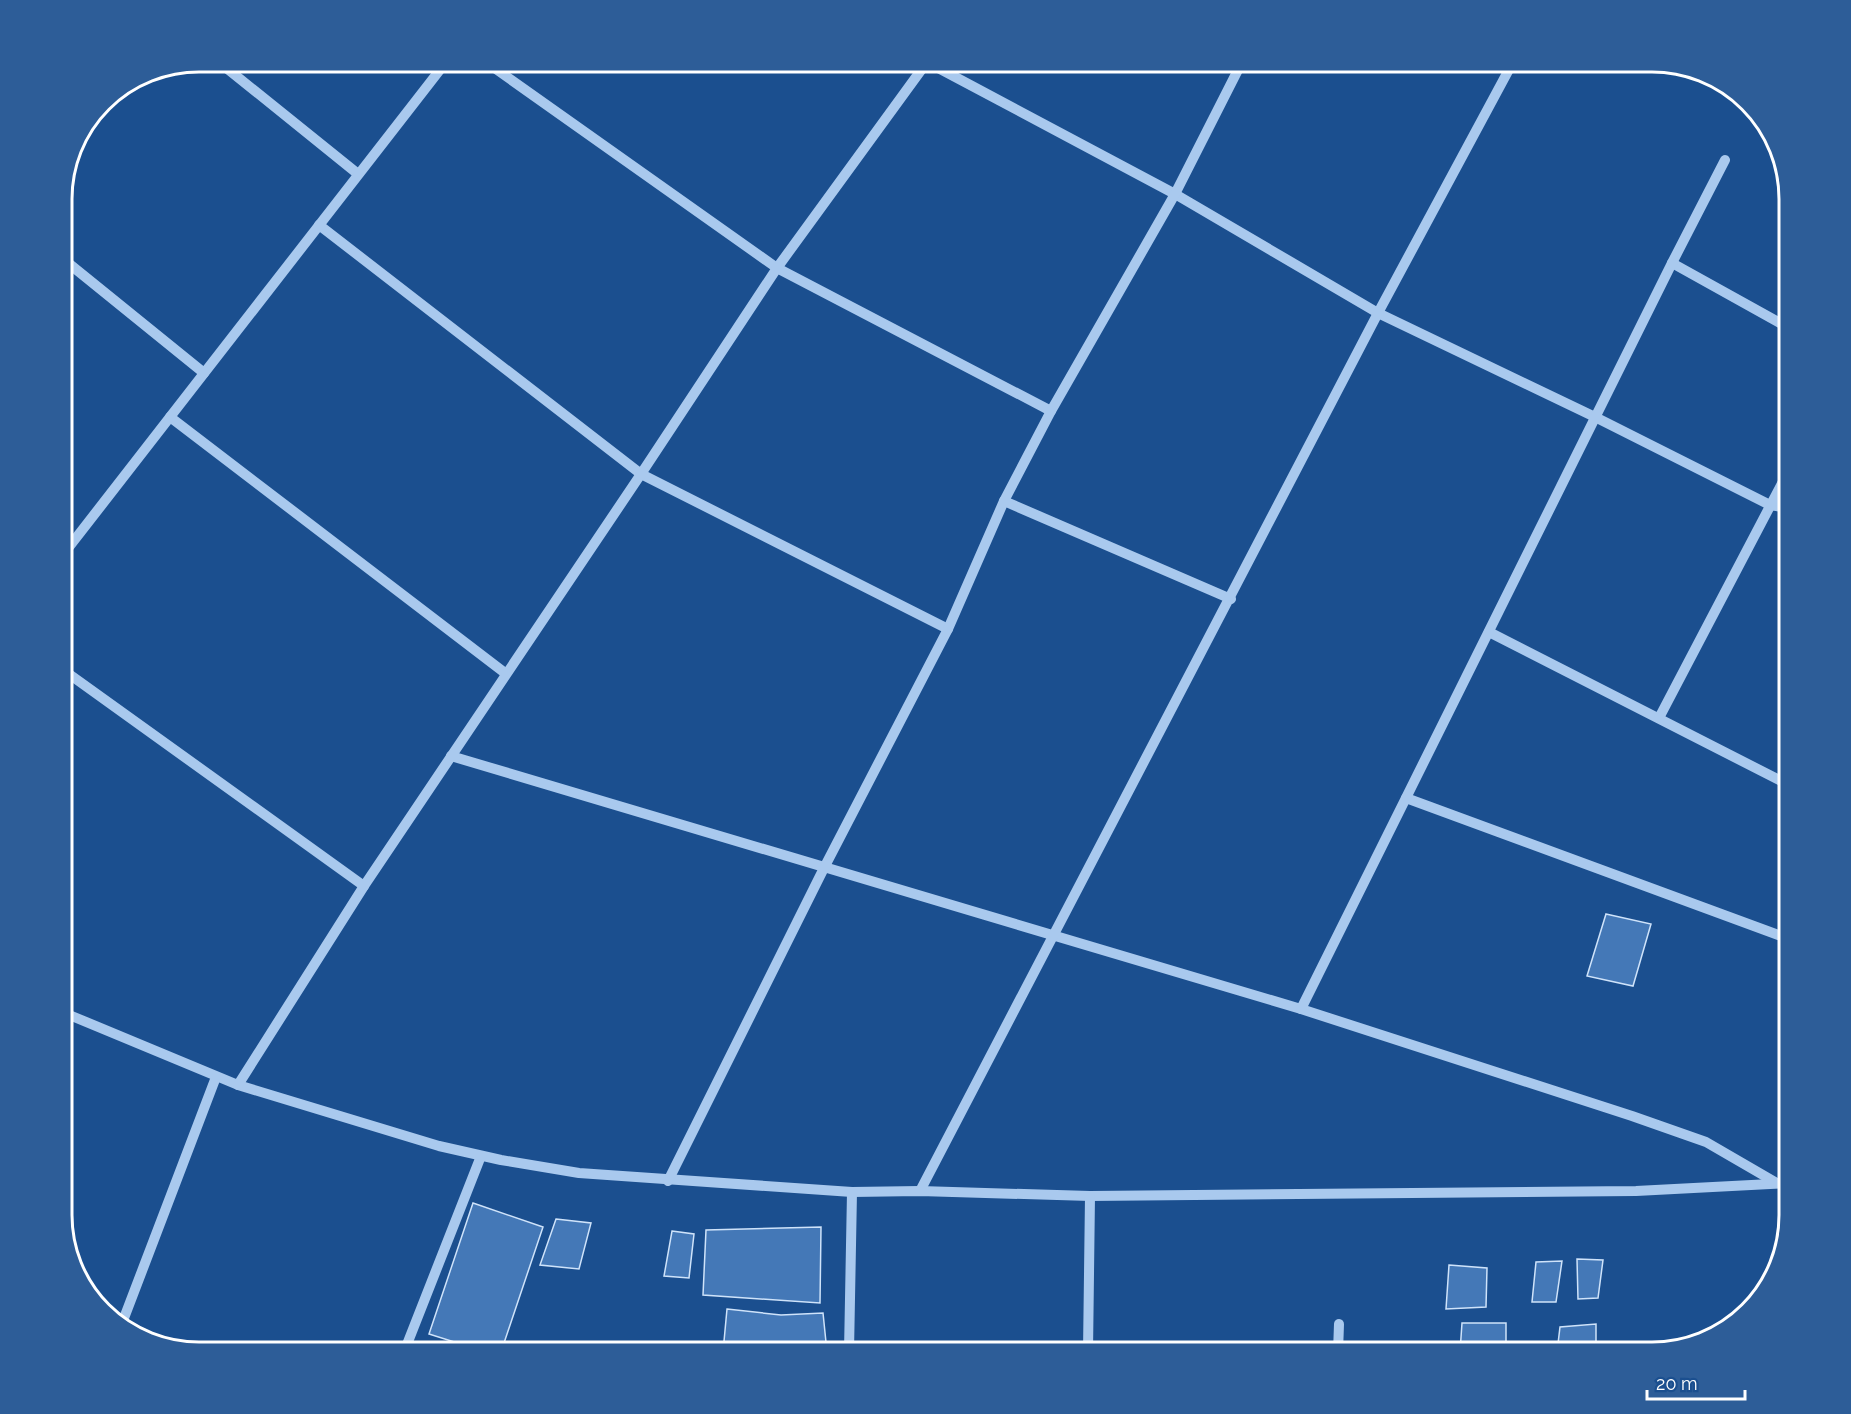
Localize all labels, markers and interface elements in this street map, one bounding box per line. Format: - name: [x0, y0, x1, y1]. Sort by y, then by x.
- scale bar: [1647, 1363, 1744, 1401]
- text: 20 m: [1656, 1373, 1698, 1394]

